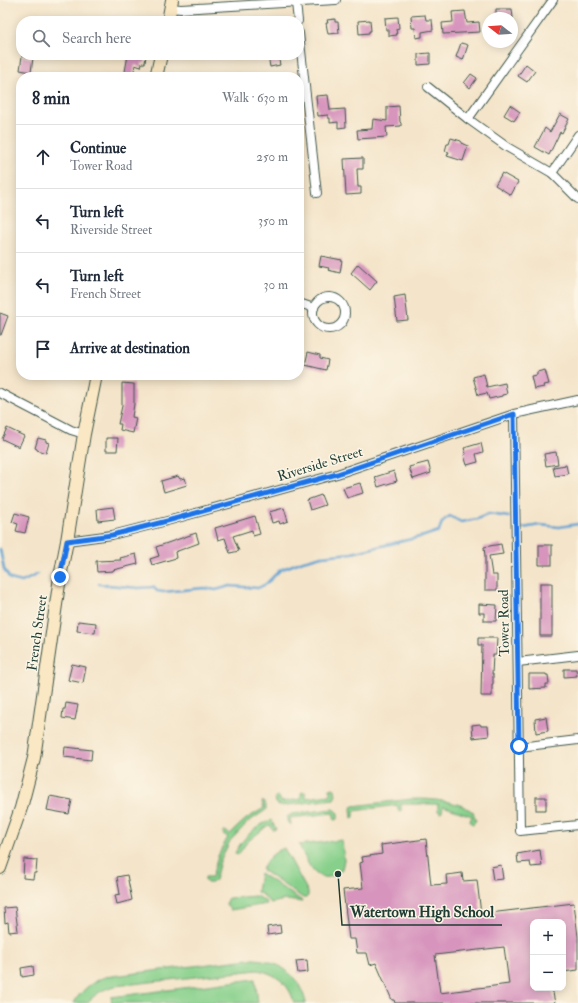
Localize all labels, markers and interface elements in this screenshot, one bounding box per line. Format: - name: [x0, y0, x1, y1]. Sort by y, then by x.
- north arrow: [482, 12, 518, 48]
- search box: [16, 16, 304, 60]
- icon: search: [30, 27, 52, 49]
- text: Search here: [62, 29, 131, 48]
- text: 8 min: [32, 88, 70, 109]
- text: Walk · 630 m: [222, 90, 288, 106]
- text: Continue: [70, 139, 126, 158]
- icon: ahead: [32, 146, 54, 168]
- text: 250 m: [256, 149, 288, 165]
- text: Tower Road: [70, 158, 132, 174]
- text: Turn left: [70, 203, 124, 222]
- icon: left: [32, 210, 54, 232]
- text: 350 m: [258, 213, 288, 229]
- text: Riverside Street: [70, 222, 152, 238]
- text: Turn left: [70, 267, 124, 286]
- icon: left: [32, 274, 54, 296]
- text: 30 m: [264, 277, 288, 293]
- text: French Street: [70, 286, 141, 302]
- icon: arrive: [32, 338, 54, 360]
- text: Arrive at destination: [70, 339, 190, 358]
- street label: Riverside Street: [275, 443, 365, 485]
- route end: [51, 568, 69, 586]
- street label: Tower Road: [495, 589, 513, 657]
- street label: French Street: [23, 594, 51, 672]
- route start: [510, 737, 528, 755]
- callout: Watertown High School: [342, 898, 502, 925]
- text: Watertown High School: [349, 903, 494, 923]
- map controls: [530, 919, 566, 991]
- button: +: [530, 919, 566, 955]
- button: −: [530, 955, 566, 991]

